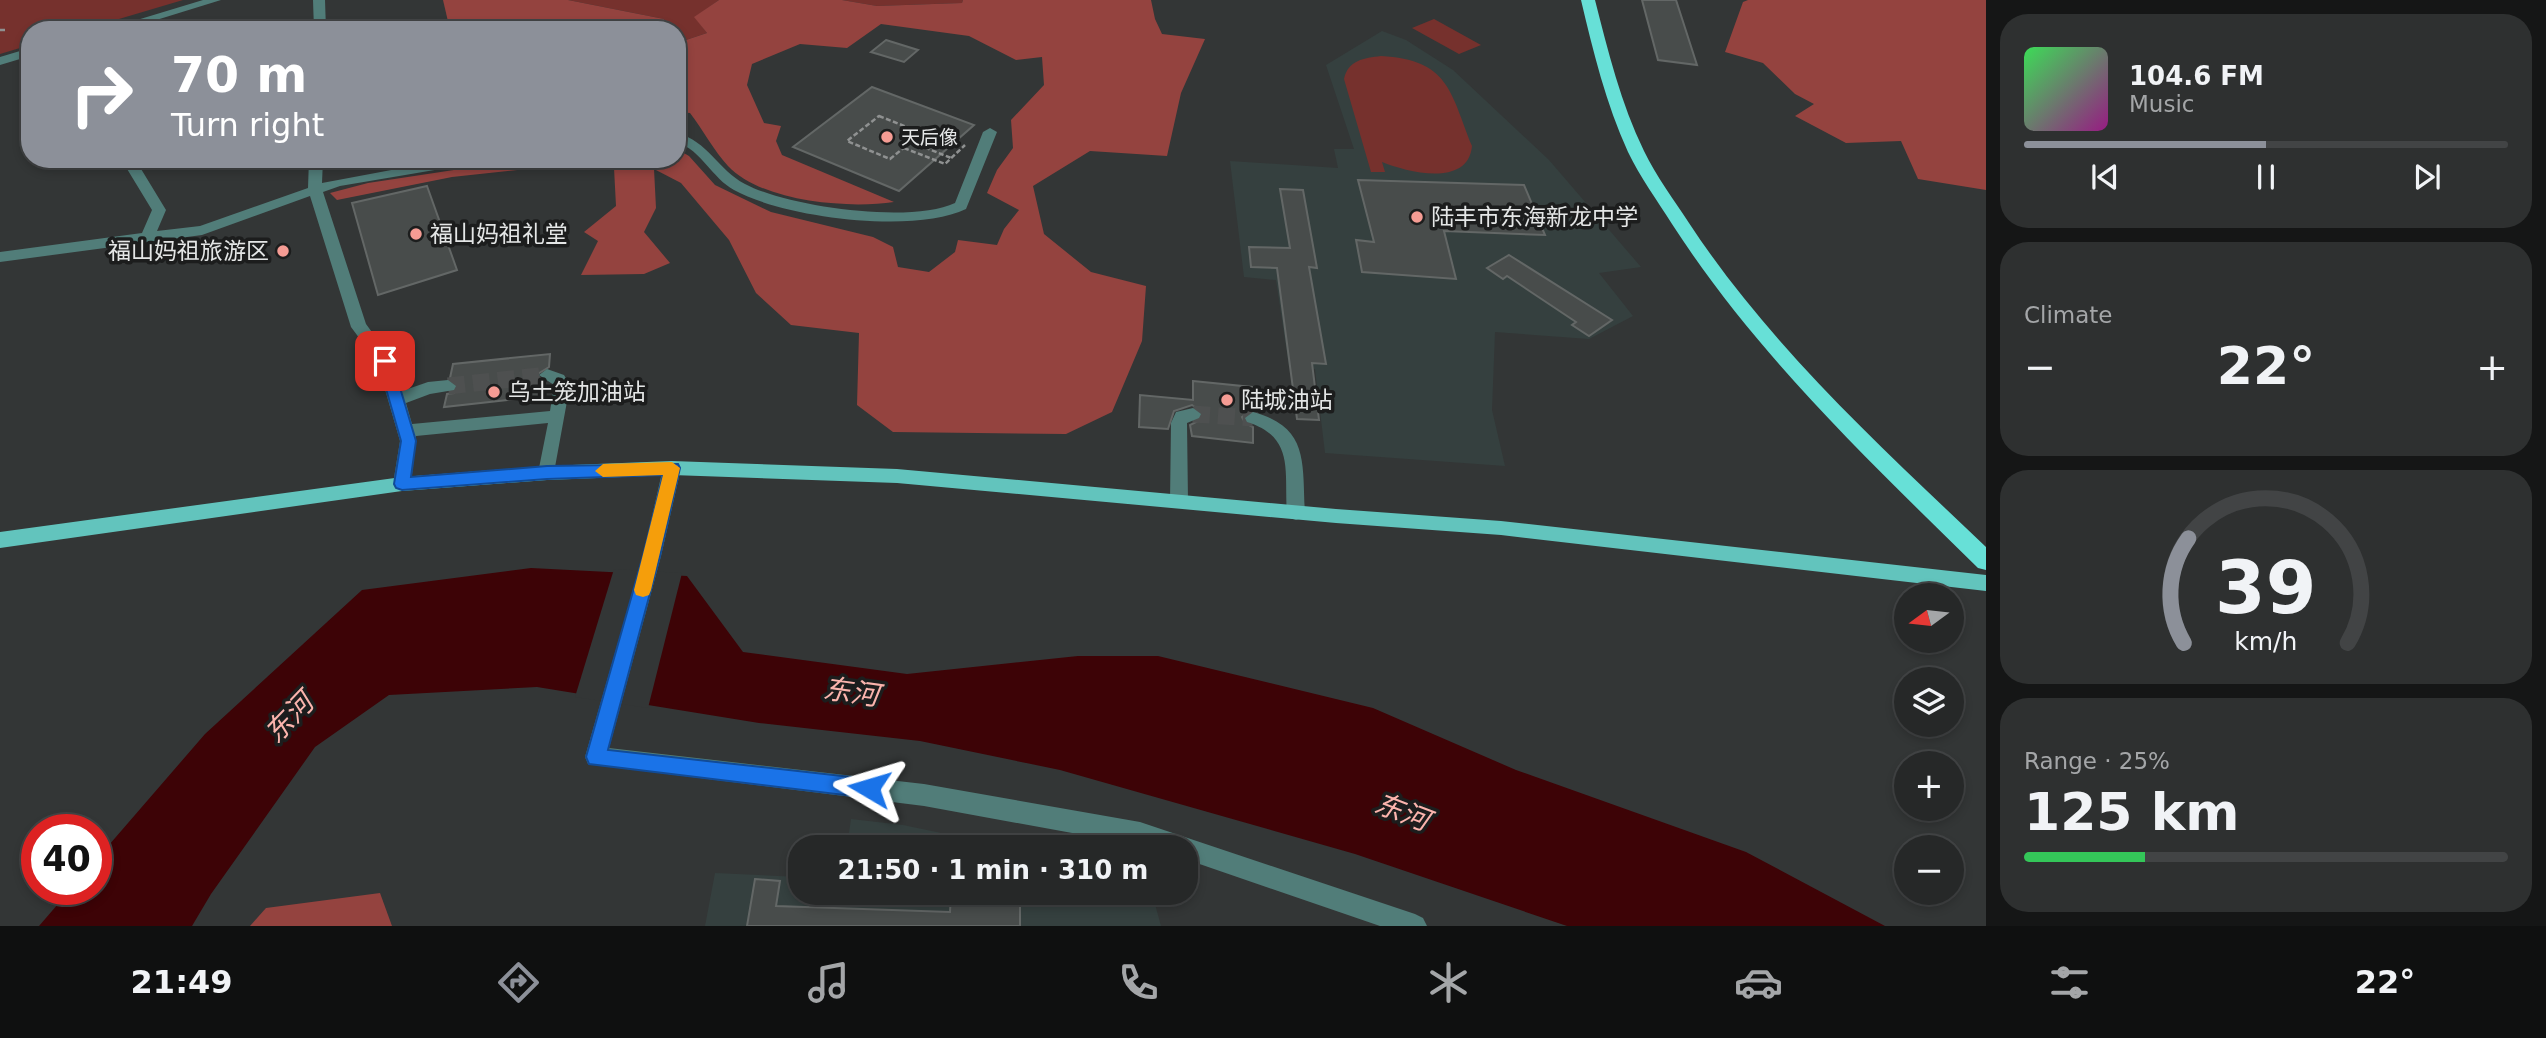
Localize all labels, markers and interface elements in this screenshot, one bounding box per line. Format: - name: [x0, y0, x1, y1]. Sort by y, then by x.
- text: 70 m: [171, 47, 307, 104]
- icon: right: [56, 49, 147, 140]
- text: 104.6 FM: [2129, 61, 2264, 91]
- text: Music: [2129, 91, 2194, 117]
- text: Turn right: [171, 106, 324, 144]
- place label: 天后像: [901, 126, 958, 148]
- marker: 天后像: [879, 129, 895, 145]
- icon: previous: [2086, 158, 2124, 196]
- icon: pause: [2247, 158, 2285, 196]
- icon: next: [2408, 158, 2446, 196]
- place label: 陆丰市东海新龙中学: [1431, 204, 1638, 230]
- marker: 陆丰市东海新龙中学: [1409, 209, 1425, 225]
- place label: 福山妈祖礼堂: [430, 221, 568, 247]
- marker: 福山妈祖礼堂: [408, 226, 424, 242]
- place label: 福山妈祖旅游区: [108, 238, 269, 264]
- marker: 福山妈祖旅游区: [275, 243, 291, 259]
- text: Climate: [2024, 302, 2113, 328]
- pin: [355, 331, 415, 391]
- text: 22°: [2217, 336, 2315, 396]
- icon: arrive: [366, 342, 404, 380]
- text: −: [2024, 345, 2056, 389]
- text: +: [2476, 345, 2508, 389]
- place label: 乌土笼加油站: [508, 379, 646, 405]
- marker: 乌土笼加油站: [486, 384, 502, 400]
- place label: 陆城油站: [1241, 387, 1333, 413]
- marker: 陆城油站: [1219, 392, 1235, 408]
- text: 39: [2215, 545, 2317, 630]
- north arrow: [1894, 583, 1964, 653]
- map controls: [1894, 583, 1964, 905]
- text: km/h: [2234, 627, 2298, 656]
- button: layers: [1894, 667, 1964, 737]
- water label: 东河: [821, 672, 886, 713]
- water label: 东河: [258, 683, 324, 750]
- text: Range · 25%: [2024, 748, 2170, 774]
- position arrow: [832, 751, 906, 825]
- button: +: [1894, 751, 1964, 821]
- text: 125 km: [2024, 782, 2239, 842]
- water label: 东河: [1370, 787, 1439, 839]
- speed limit sign: 40: [21, 814, 112, 905]
- button: −: [1894, 835, 1964, 905]
- text: 21:50 · 1 min · 310 m: [838, 855, 1148, 885]
- icon: directions: [494, 958, 543, 1007]
- icon: music: [804, 958, 853, 1007]
- icon: phone: [1114, 958, 1163, 1007]
- icon: climate: [1424, 958, 1473, 1007]
- icon: car: [1734, 958, 1783, 1007]
- icon: filters: [2045, 958, 2094, 1007]
- text: 21:49: [131, 963, 232, 1001]
- text: 22°: [2355, 963, 2415, 1001]

